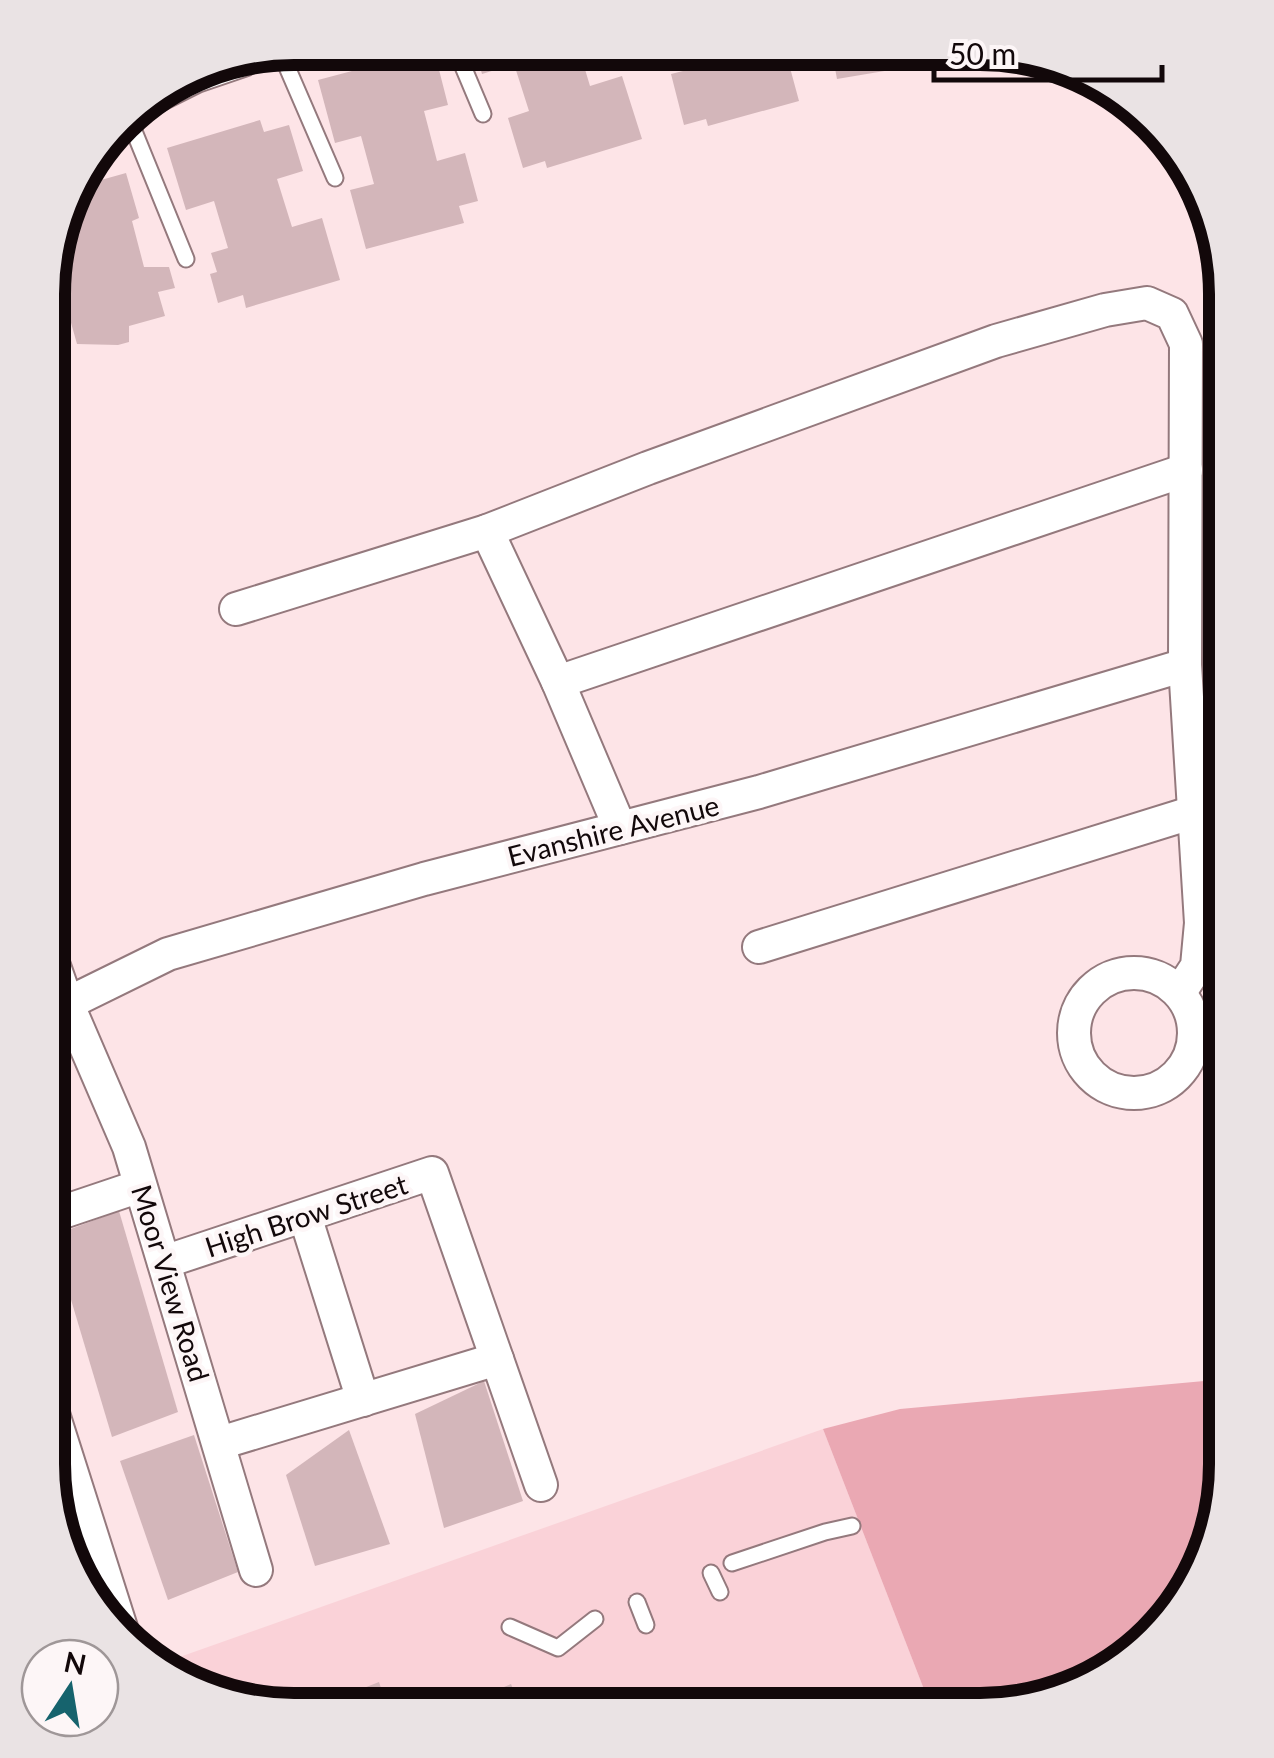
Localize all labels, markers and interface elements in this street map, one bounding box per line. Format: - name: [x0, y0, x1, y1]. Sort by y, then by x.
- scale bar: [934, 20, 1162, 82]
- text: 50 m: [949, 35, 1016, 71]
- street label: Evanshire Avenue: [504, 787, 722, 873]
- street label: High Brow Street: [201, 1166, 411, 1264]
- street label: Moor View Road: [125, 1180, 217, 1386]
- north arrow: [20, 1638, 120, 1738]
- text: N: [61, 1644, 89, 1681]

